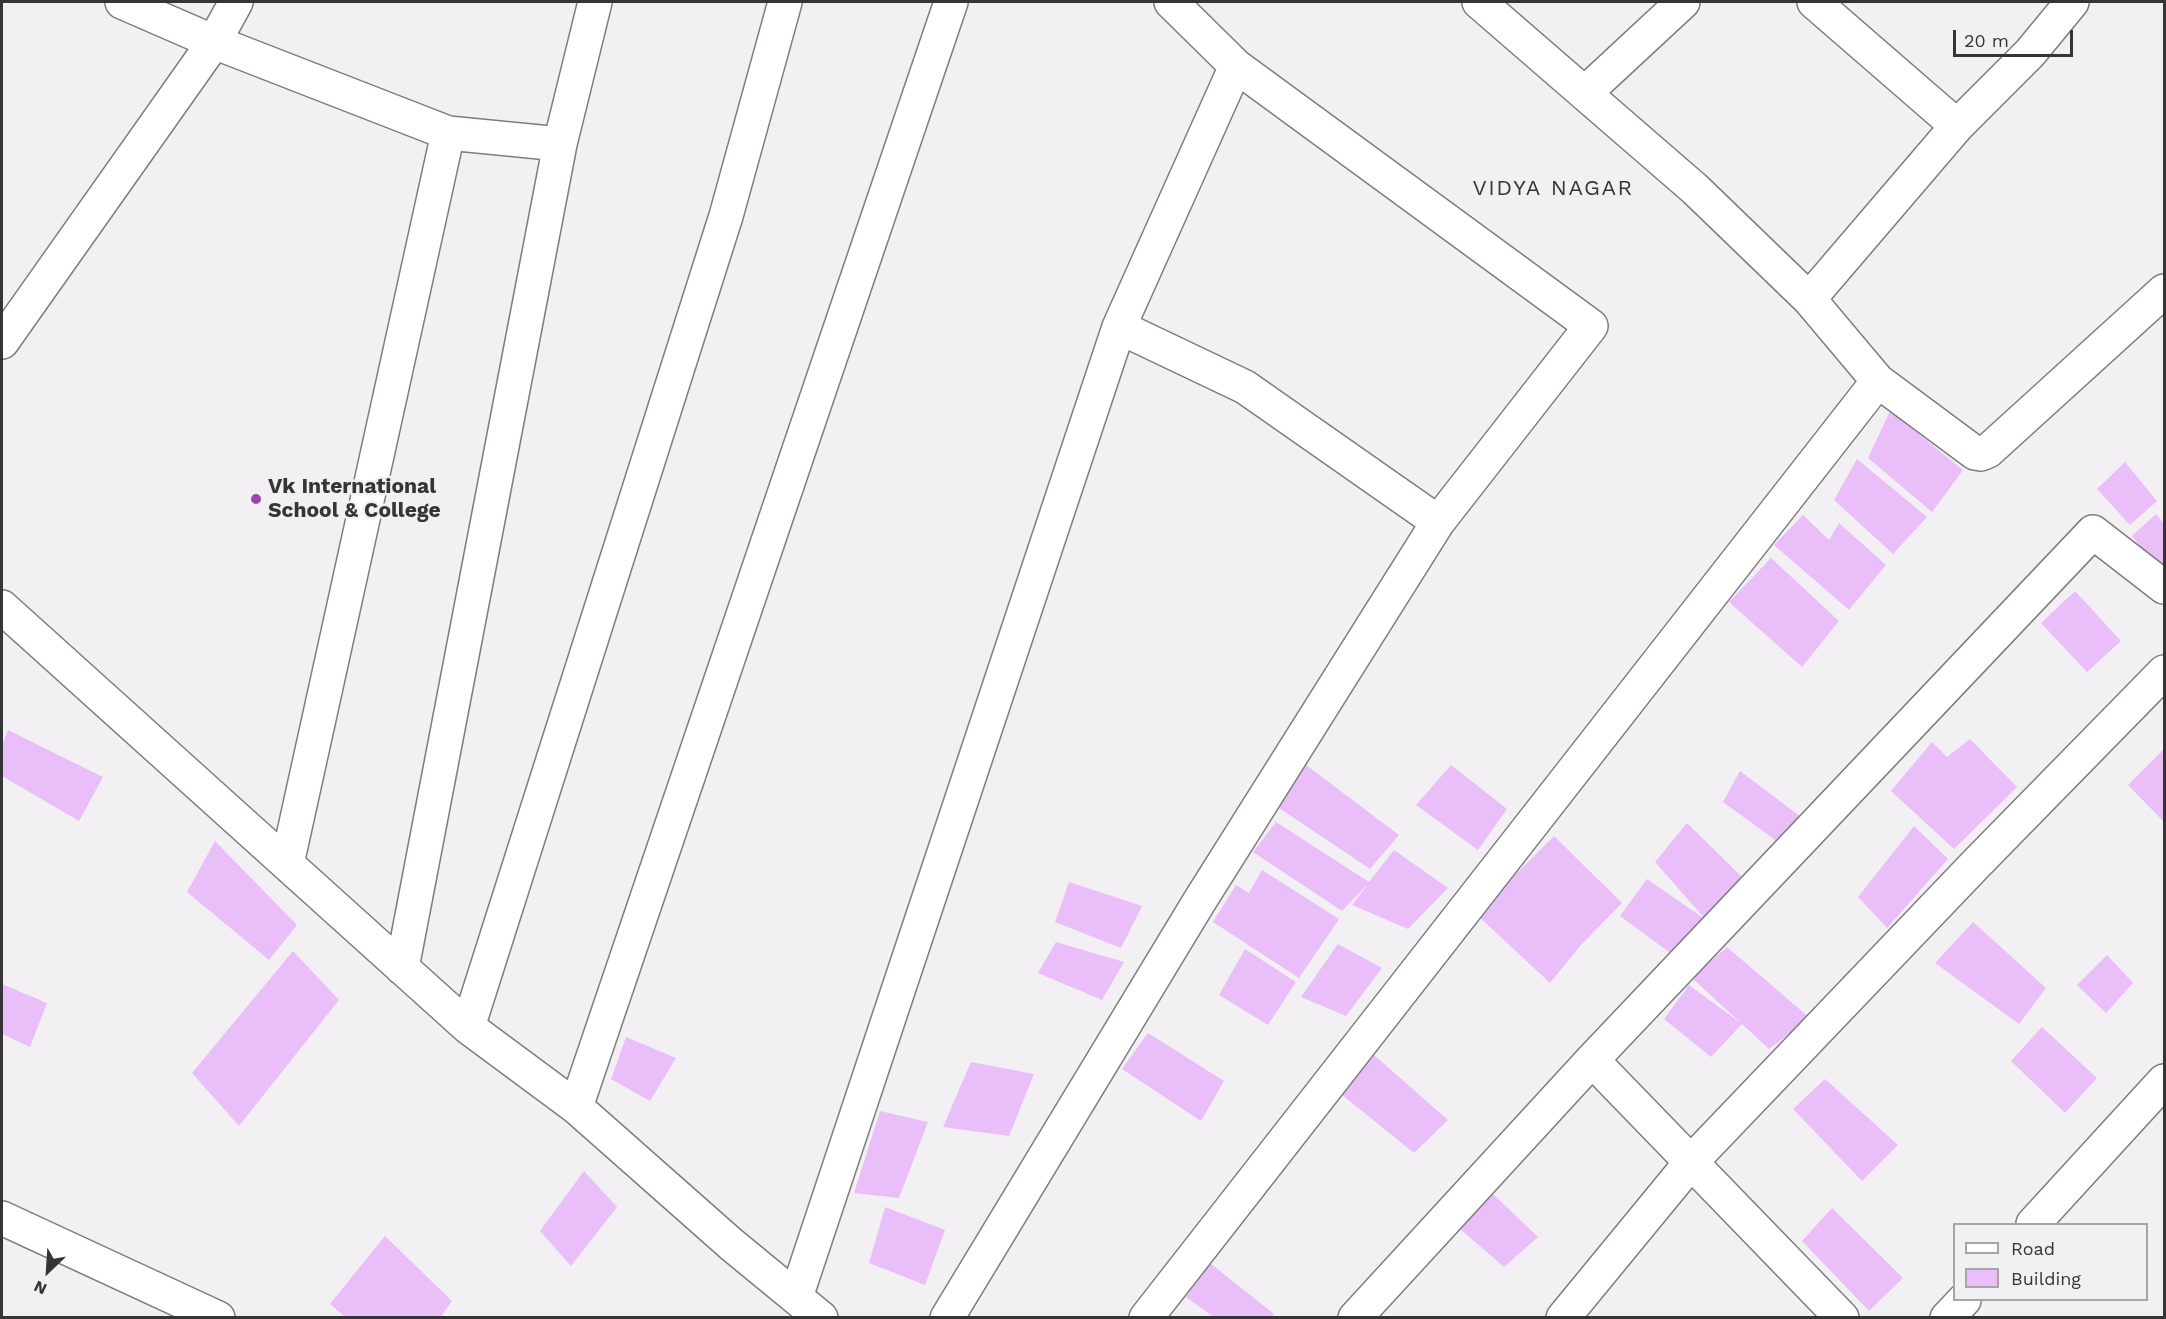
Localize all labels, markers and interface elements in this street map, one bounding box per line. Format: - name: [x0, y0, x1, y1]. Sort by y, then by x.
- scale bar: [1956, 18, 2076, 56]
- text: 20 m: [1964, 30, 2009, 51]
- district label: VIDYA NAGAR: [1472, 176, 1634, 202]
- place label: Vk International School & College: [268, 474, 441, 524]
- marker: Vk International School & College: [249, 492, 263, 506]
- legend: [1953, 1223, 2148, 1301]
- text: Road: [2011, 1238, 2055, 1259]
- north arrow: [18, 1241, 78, 1301]
- text: Building: [2011, 1268, 2081, 1289]
- text: N: [31, 1277, 50, 1299]

